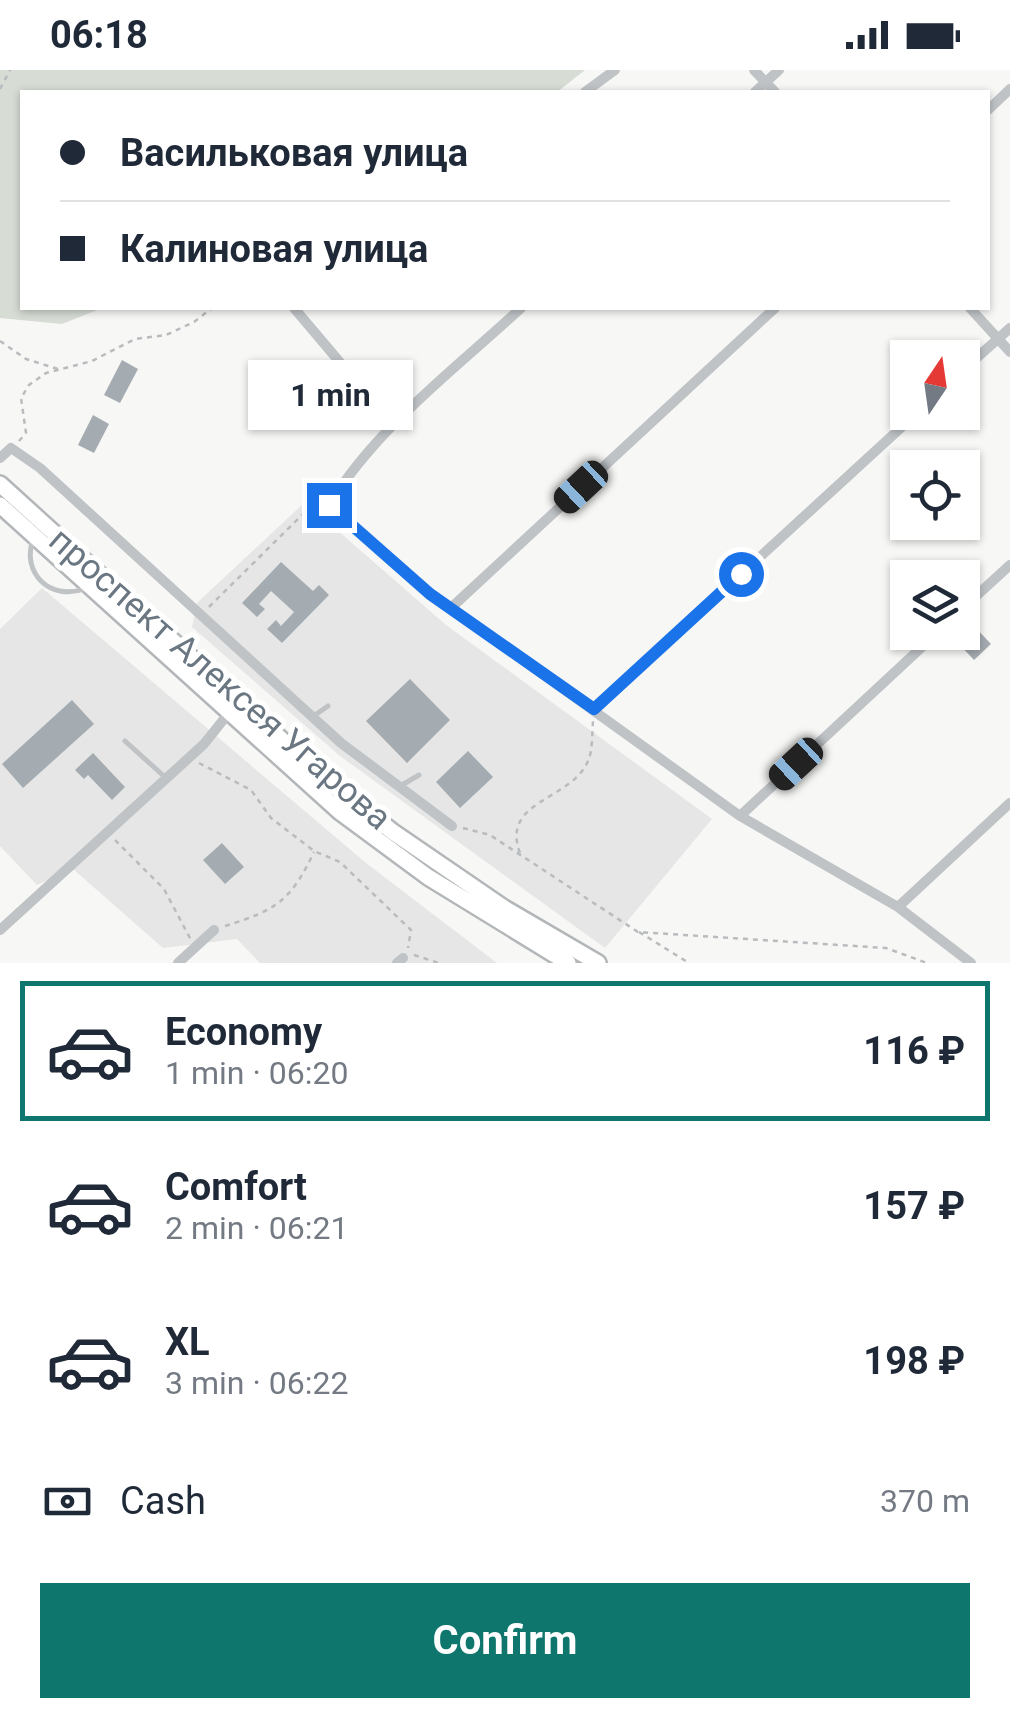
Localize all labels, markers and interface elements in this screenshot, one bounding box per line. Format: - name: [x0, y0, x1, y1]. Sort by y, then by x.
- text: 06:18: [50, 13, 148, 57]
- text: Васильковая улица: [120, 131, 468, 175]
- text: Калиновая улица: [120, 227, 428, 271]
- north arrow: [890, 340, 980, 430]
- map controls: [890, 340, 980, 650]
- callout: 1 min: [246, 360, 412, 430]
- text: 1 min: [290, 376, 371, 414]
- button: locate: [890, 450, 980, 540]
- car: [549, 456, 613, 518]
- route end: [307, 483, 352, 528]
- street label: проспект Алексея Угарова: [41, 519, 399, 839]
- route start: [719, 552, 764, 597]
- button: layers: [890, 560, 980, 650]
- car: [764, 733, 828, 795]
- icon: car: [45, 1006, 135, 1096]
- text: Economy: [165, 1010, 322, 1054]
- text: 116 ₽: [863, 1029, 965, 1073]
- text: 1 min · 06:20: [165, 1054, 348, 1092]
- icon: car: [45, 1161, 135, 1251]
- text: Comfort: [165, 1165, 307, 1209]
- text: 157 ₽: [863, 1184, 965, 1228]
- text: 2 min · 06:21: [165, 1209, 348, 1247]
- icon: car: [45, 1316, 135, 1406]
- text: XL: [165, 1320, 210, 1364]
- text: 198 ₽: [863, 1339, 965, 1383]
- text: 3 min · 06:22: [165, 1364, 348, 1402]
- icon: cash: [40, 1474, 95, 1529]
- text: Cash: [120, 1479, 206, 1523]
- text: 370 m: [880, 1482, 970, 1520]
- button: Confirm: [40, 1583, 970, 1698]

